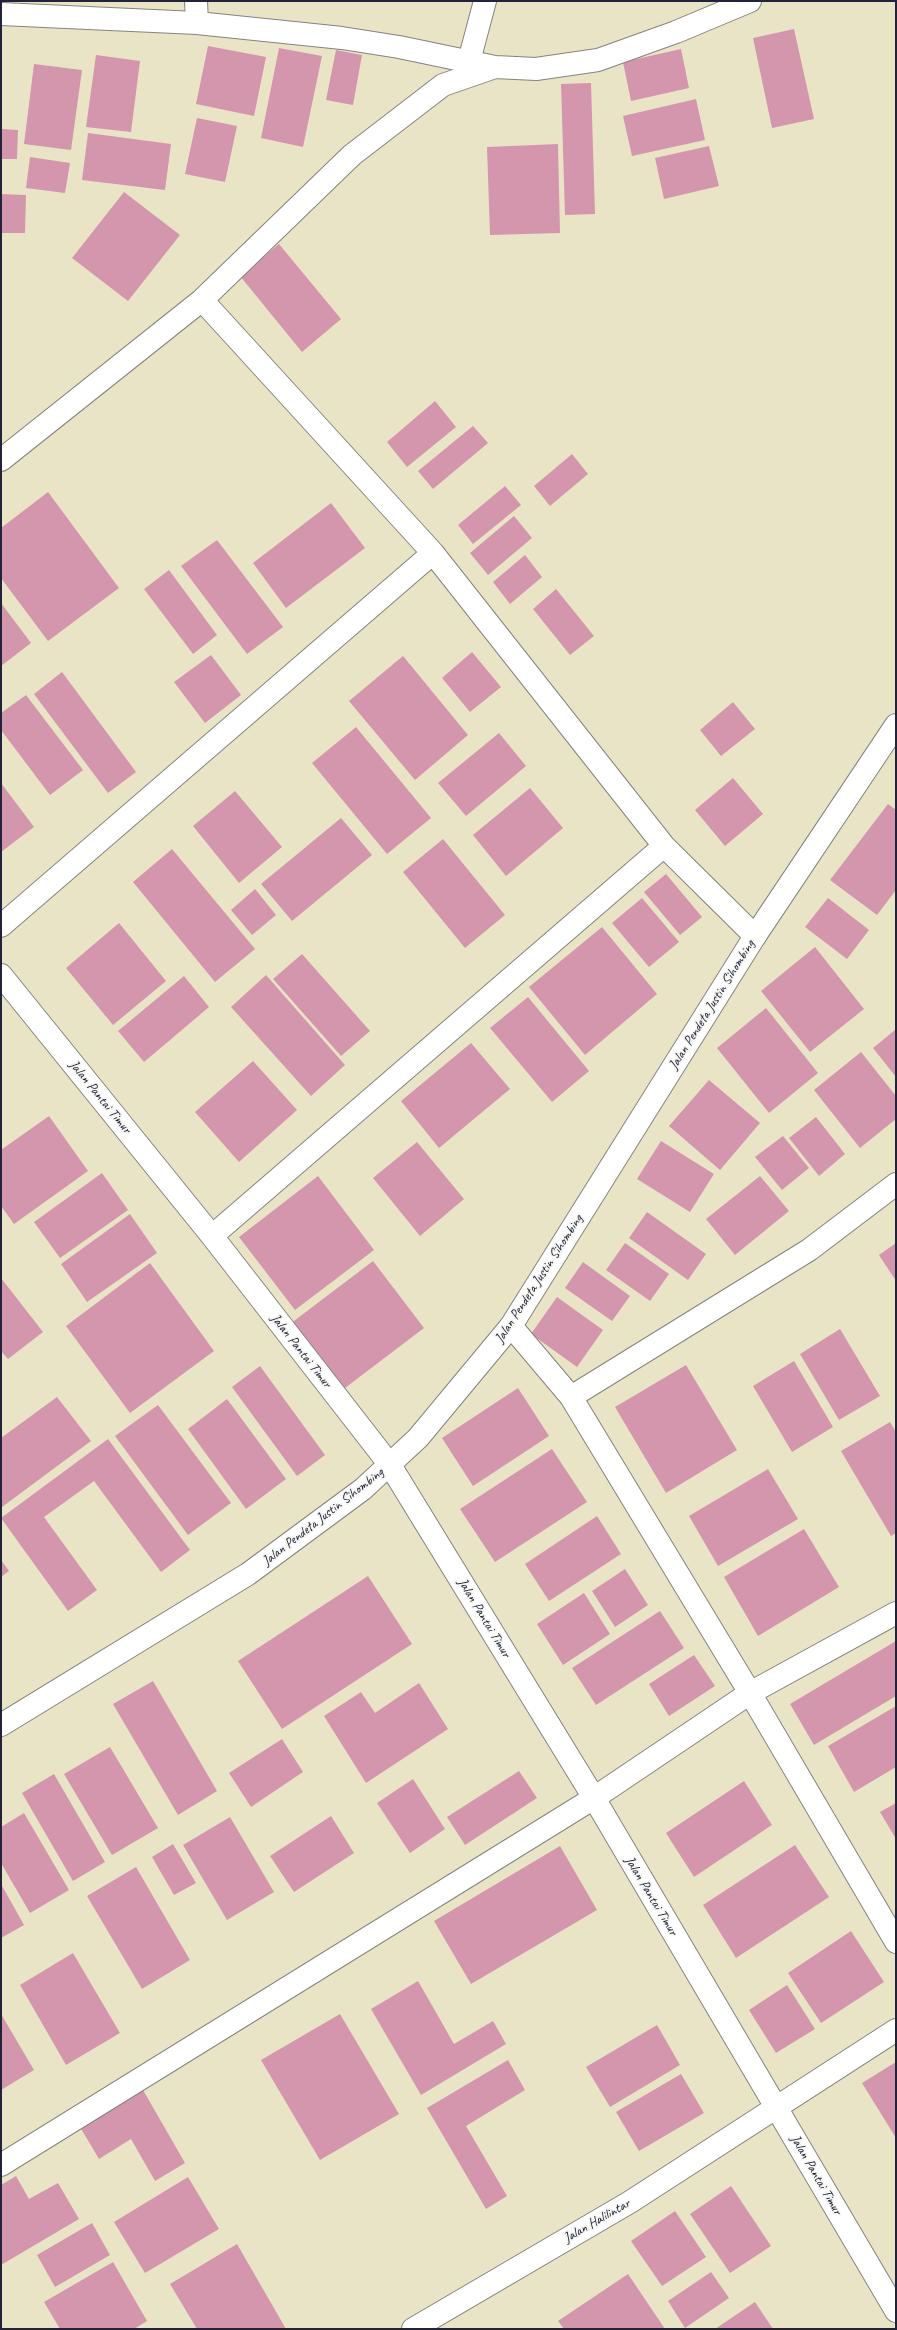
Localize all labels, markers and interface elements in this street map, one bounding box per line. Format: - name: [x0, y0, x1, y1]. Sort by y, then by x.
- street label: Jalan Pendeta Justin Sihombing: [665, 937, 759, 1073]
- street label: Jalan Pantai Timur: [65, 1057, 135, 1137]
- street label: Jalan Pendeta Justin Sihombing: [491, 1212, 587, 1346]
- street label: Jalan Pantai Timur: [267, 1311, 335, 1391]
- street label: Jalan Pendeta Justin Sihombing: [259, 1464, 387, 1570]
- street label: Jalan Pantai Timur: [454, 1575, 514, 1661]
- street label: Jalan Pantai Timur: [621, 1853, 681, 1939]
- street label: Jalan Pantai Timur: [786, 2132, 846, 2218]
- street label: Jalan Halilintar: [561, 2195, 633, 2247]

